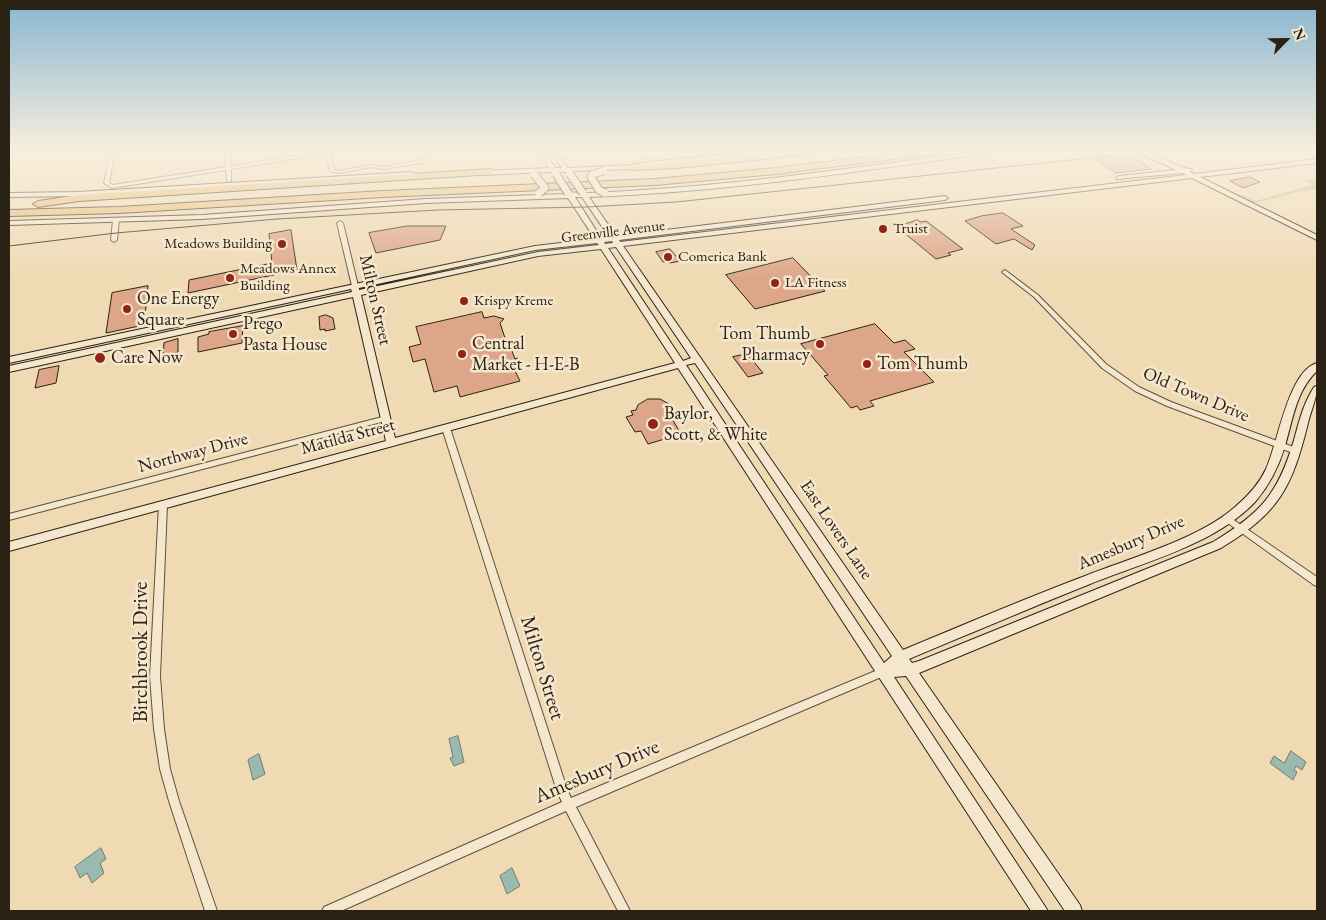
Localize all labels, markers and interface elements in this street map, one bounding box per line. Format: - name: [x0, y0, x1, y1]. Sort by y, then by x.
- north arrow: [1261, 15, 1311, 65]
- text: N: [1289, 25, 1310, 43]
- street label: Greenville Avenue: [560, 217, 666, 247]
- place label: Truist: [893, 220, 928, 238]
- marker: Truist: [877, 223, 889, 235]
- place label: Meadows Building: [164, 235, 272, 253]
- marker: Meadows Building: [276, 238, 288, 250]
- place label: Comerica Bank: [678, 248, 767, 266]
- marker: Comerica Bank: [662, 251, 674, 263]
- street label: Milton Street: [354, 253, 396, 347]
- place label: Meadows Annex Building: [240, 260, 336, 295]
- marker: Meadows Annex Building: [224, 272, 236, 284]
- place label: LA Fitness: [785, 274, 847, 292]
- marker: LA Fitness: [769, 277, 781, 289]
- place label: One Energy Square: [137, 288, 219, 330]
- place label: Krispy Kreme: [474, 292, 553, 310]
- marker: Krispy Kreme: [458, 295, 470, 307]
- marker: One Energy Square: [121, 303, 133, 315]
- place label: Prego Pasta House: [243, 313, 327, 356]
- place label: Tom Thumb Pharmacy: [719, 323, 810, 366]
- marker: Prego Pasta House: [227, 328, 239, 340]
- place label: Central Market - H-E-B: [472, 333, 579, 376]
- marker: Tom Thumb Pharmacy: [814, 338, 826, 350]
- place label: Care Now: [111, 347, 183, 369]
- marker: Central Market - H-E-B: [456, 348, 468, 360]
- marker: Care Now: [93, 351, 107, 365]
- place label: Tom Thumb: [877, 353, 968, 375]
- marker: Tom Thumb: [861, 358, 873, 370]
- street label: Old Town Drive: [1140, 363, 1252, 427]
- place label: Baylor, Scott, & White: [664, 403, 767, 446]
- street label: Matilda Street: [298, 414, 398, 460]
- marker: Baylor, Scott, & White: [646, 417, 660, 431]
- street label: Northway Drive: [136, 428, 250, 478]
- street label: East Lovers Lane: [795, 476, 877, 584]
- street label: Amesbury Drive: [1074, 511, 1188, 575]
- street label: Birchbrook Drive: [128, 581, 154, 723]
- street label: Milton Street: [514, 613, 570, 723]
- street label: Amesbury Drive: [531, 734, 663, 810]

